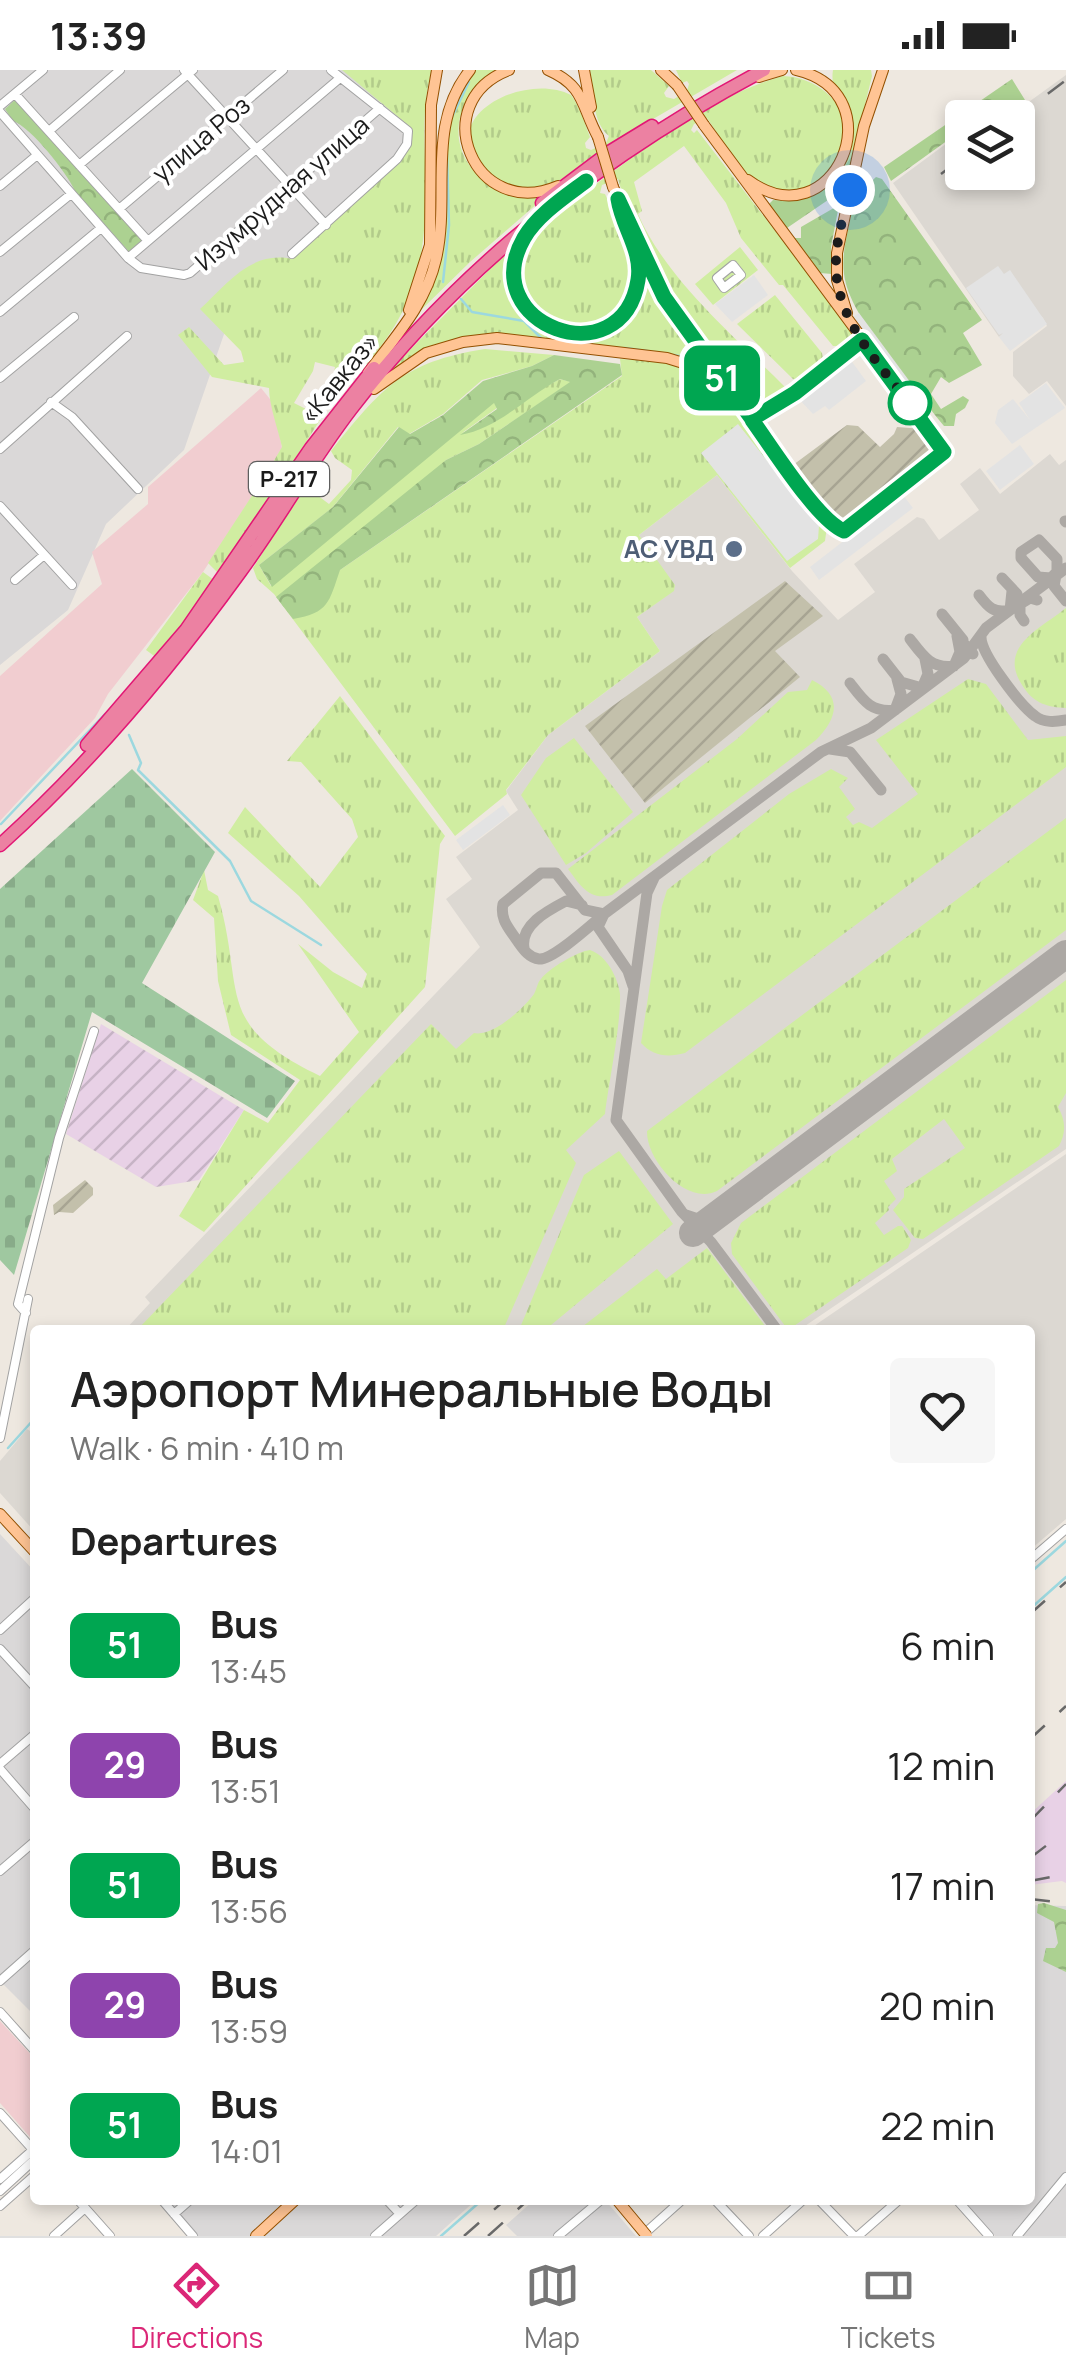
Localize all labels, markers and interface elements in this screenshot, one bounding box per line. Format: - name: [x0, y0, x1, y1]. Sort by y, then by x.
- text: 13:39: [50, 9, 147, 61]
- street label: улица Роз: [144, 87, 257, 190]
- map controls: [945, 100, 1035, 190]
- button: layers: [945, 100, 1035, 190]
- street label: Изумрудная улица: [187, 107, 376, 278]
- your location: [825, 165, 875, 215]
- street label: «Кавказ»: [291, 325, 386, 431]
- line badge: 51: [677, 346, 767, 410]
- text: 51: [704, 354, 740, 402]
- unlabelled marker: [889, 382, 931, 424]
- road number: Р-217: [249, 462, 329, 496]
- place label: АС УВД: [624, 531, 714, 566]
- marker: АС УВД: [723, 538, 745, 560]
- text: Аэропорт Минеральные Воды: [70, 1356, 773, 1421]
- button: heart: [890, 1358, 995, 1463]
- text: Walk · 6 min · 410 m: [70, 1426, 344, 1470]
- text: Departures: [70, 1514, 278, 1566]
- text: Bus: [210, 1597, 278, 1649]
- text: 6 min: [900, 1619, 995, 1671]
- text: 51: [107, 1621, 143, 1669]
- text: 13:45: [210, 1649, 287, 1693]
- text: Bus: [210, 1717, 278, 1769]
- text: 12 min: [887, 1739, 995, 1791]
- text: 29: [104, 1741, 146, 1789]
- text: 13:51: [210, 1769, 281, 1813]
- text: Bus: [210, 1837, 278, 1889]
- text: 17 min: [890, 1859, 995, 1911]
- text: 51: [107, 1861, 143, 1909]
- text: 13:56: [210, 1889, 288, 1933]
- text: Bus: [210, 1957, 278, 2009]
- text: 20 min: [879, 1979, 995, 2031]
- text: 29: [104, 1981, 146, 2029]
- text: 13:59: [210, 2009, 288, 2053]
- text: Bus: [210, 2077, 278, 2129]
- text: 22 min: [880, 2099, 995, 2151]
- text: 51: [107, 2101, 143, 2149]
- text: 14:01: [210, 2129, 283, 2173]
- tab: Directions: [131, 2258, 263, 2356]
- tab: Map: [524, 2258, 580, 2356]
- tab: Tickets: [841, 2258, 935, 2356]

